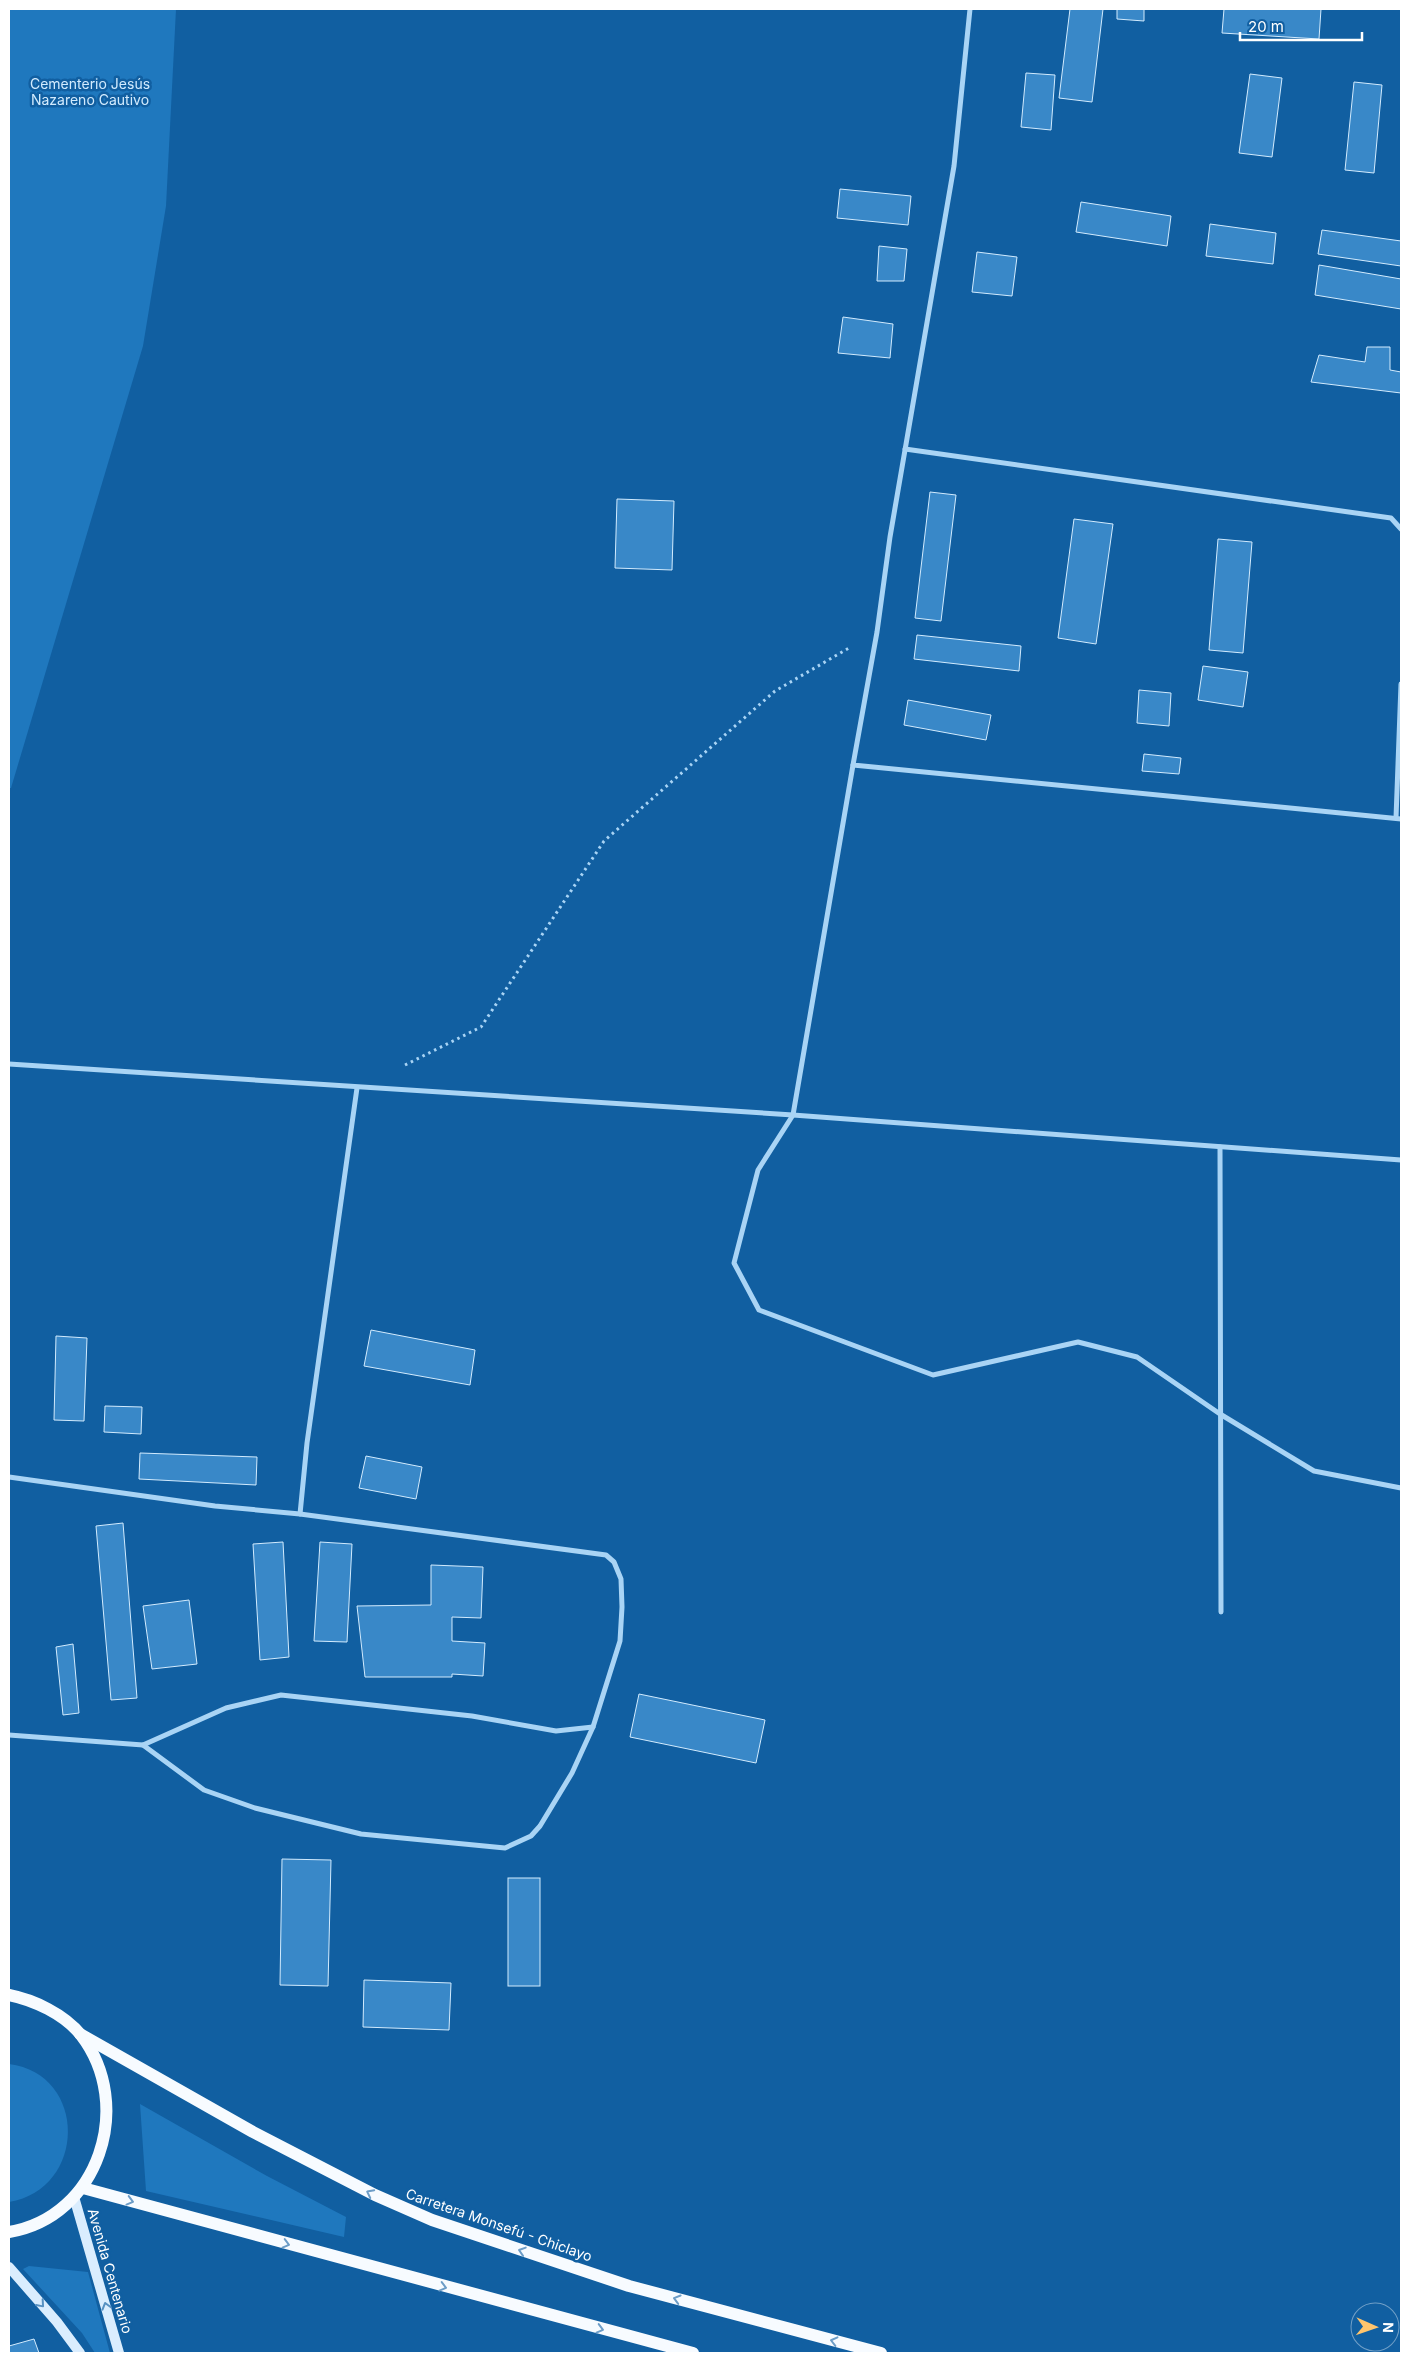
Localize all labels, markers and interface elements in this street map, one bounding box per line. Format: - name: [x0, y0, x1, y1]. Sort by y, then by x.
- scale bar: [1240, 10, 1362, 42]
- text: 20 m: [1248, 17, 1284, 36]
- park label: Cementerio Jesús Nazareno Cautivo: [30, 75, 150, 108]
- street label: Carretera Monsefú - Chiclayo: [404, 2185, 595, 2264]
- one-way arrow: [367, 2189, 376, 2199]
- one-way arrow: [125, 2195, 133, 2205]
- street label: Avenida Centenario: [85, 2206, 136, 2335]
- one-way arrow: [282, 2238, 290, 2248]
- one-way arrow: [518, 2247, 527, 2257]
- one-way arrow: [439, 2281, 447, 2291]
- one-way arrow: [674, 2295, 682, 2305]
- one-way arrow: [35, 2298, 44, 2307]
- north arrow: [1350, 2302, 1400, 2352]
- one-way arrow: [101, 2303, 111, 2311]
- text: N: [1380, 2322, 1397, 2333]
- one-way arrow: [595, 2324, 603, 2334]
- one-way arrow: [830, 2336, 839, 2347]

